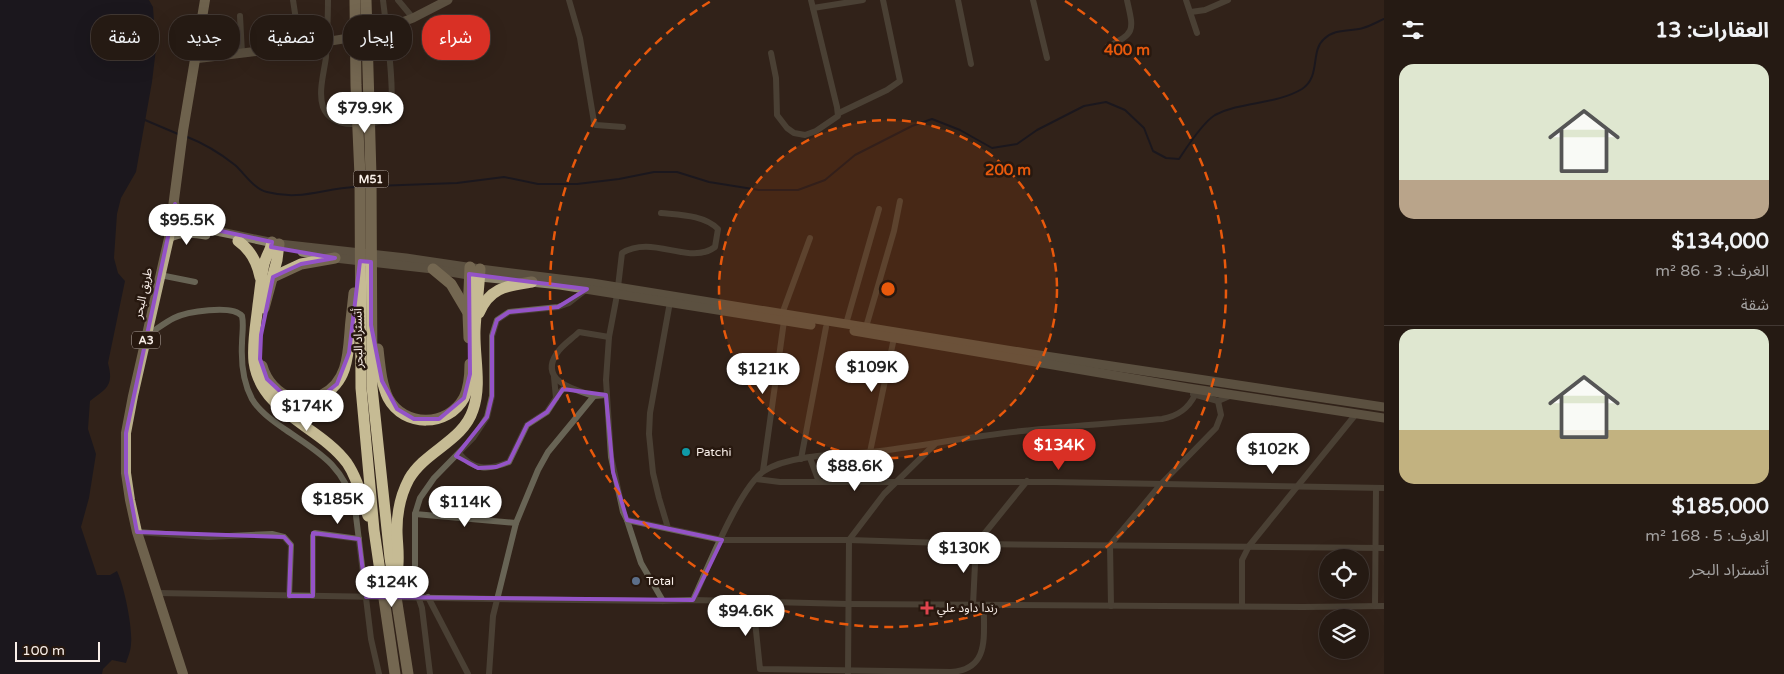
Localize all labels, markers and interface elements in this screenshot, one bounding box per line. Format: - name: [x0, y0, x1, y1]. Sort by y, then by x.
- chip: شقة: [91, 15, 159, 60]
- chip: جديد: [169, 15, 240, 60]
- chip: تصفية: [250, 15, 333, 60]
- chip: إيجار: [343, 15, 412, 60]
- chip: شراء: [422, 15, 490, 60]
- icon: filters: [1399, 16, 1427, 44]
- text: العقارات: 13: [1655, 18, 1769, 43]
- text: 400 m: [1104, 41, 1150, 59]
- pin: $79.9K: [324, 92, 406, 134]
- icon: home: [1539, 96, 1629, 186]
- text: $79.9K: [338, 98, 392, 118]
- text: 200 m: [985, 161, 1031, 179]
- road number: M51: [354, 170, 388, 188]
- pin: $95.5K: [146, 204, 228, 246]
- text: $95.5K: [160, 210, 214, 230]
- text: $134,000: [1671, 229, 1769, 254]
- text: الغرف: 3 · 86 m²: [1655, 261, 1769, 281]
- street label: طريق البحر: [131, 266, 156, 321]
- centre of rings: [879, 280, 897, 298]
- text: شقة: [1741, 295, 1769, 315]
- street label: أتستراد البحر: [350, 308, 366, 369]
- road number: A3: [132, 332, 160, 348]
- pin: $109K: [837, 350, 907, 393]
- pin: $121K: [728, 352, 798, 395]
- text: $109K: [847, 357, 897, 377]
- text: $121K: [738, 359, 788, 379]
- icon: home: [1539, 362, 1629, 452]
- pin: $174K: [272, 390, 342, 432]
- text: $174K: [282, 396, 332, 416]
- pin: $134K: [1024, 428, 1094, 471]
- pin: $102K: [1238, 432, 1308, 475]
- text: $134K: [1034, 435, 1084, 455]
- text: $102K: [1248, 439, 1298, 459]
- place label: Patchi: [696, 445, 732, 459]
- marker: Patchi: [680, 446, 692, 458]
- pin: $88.6K: [814, 450, 896, 492]
- text: $88.6K: [828, 456, 882, 476]
- pin: $185K: [303, 482, 373, 525]
- pin: $114K: [430, 486, 500, 528]
- text: $185K: [313, 489, 363, 509]
- text: $114K: [440, 492, 490, 512]
- text: $185,000: [1672, 494, 1769, 519]
- text: الغرف: 5 · 168 m²: [1645, 526, 1769, 546]
- pin: $130K: [929, 532, 999, 574]
- text: $130K: [939, 538, 989, 558]
- map controls: [1319, 549, 1369, 659]
- button: locate: [1319, 549, 1369, 599]
- text: أتستراد البحر: [1689, 560, 1769, 580]
- pin: $124K: [357, 566, 427, 608]
- text: $124K: [367, 572, 417, 592]
- place label: Total: [646, 574, 674, 588]
- marker: Total: [630, 575, 642, 587]
- pin: $94.6K: [705, 594, 787, 637]
- text: $94.6K: [719, 601, 773, 621]
- place label: رندا داود علي: [937, 601, 998, 618]
- marker: رندا داود علي: [921, 602, 933, 614]
- button: layers: [1319, 609, 1369, 659]
- scale bar: [15, 639, 100, 662]
- text: 100 m: [22, 642, 65, 659]

